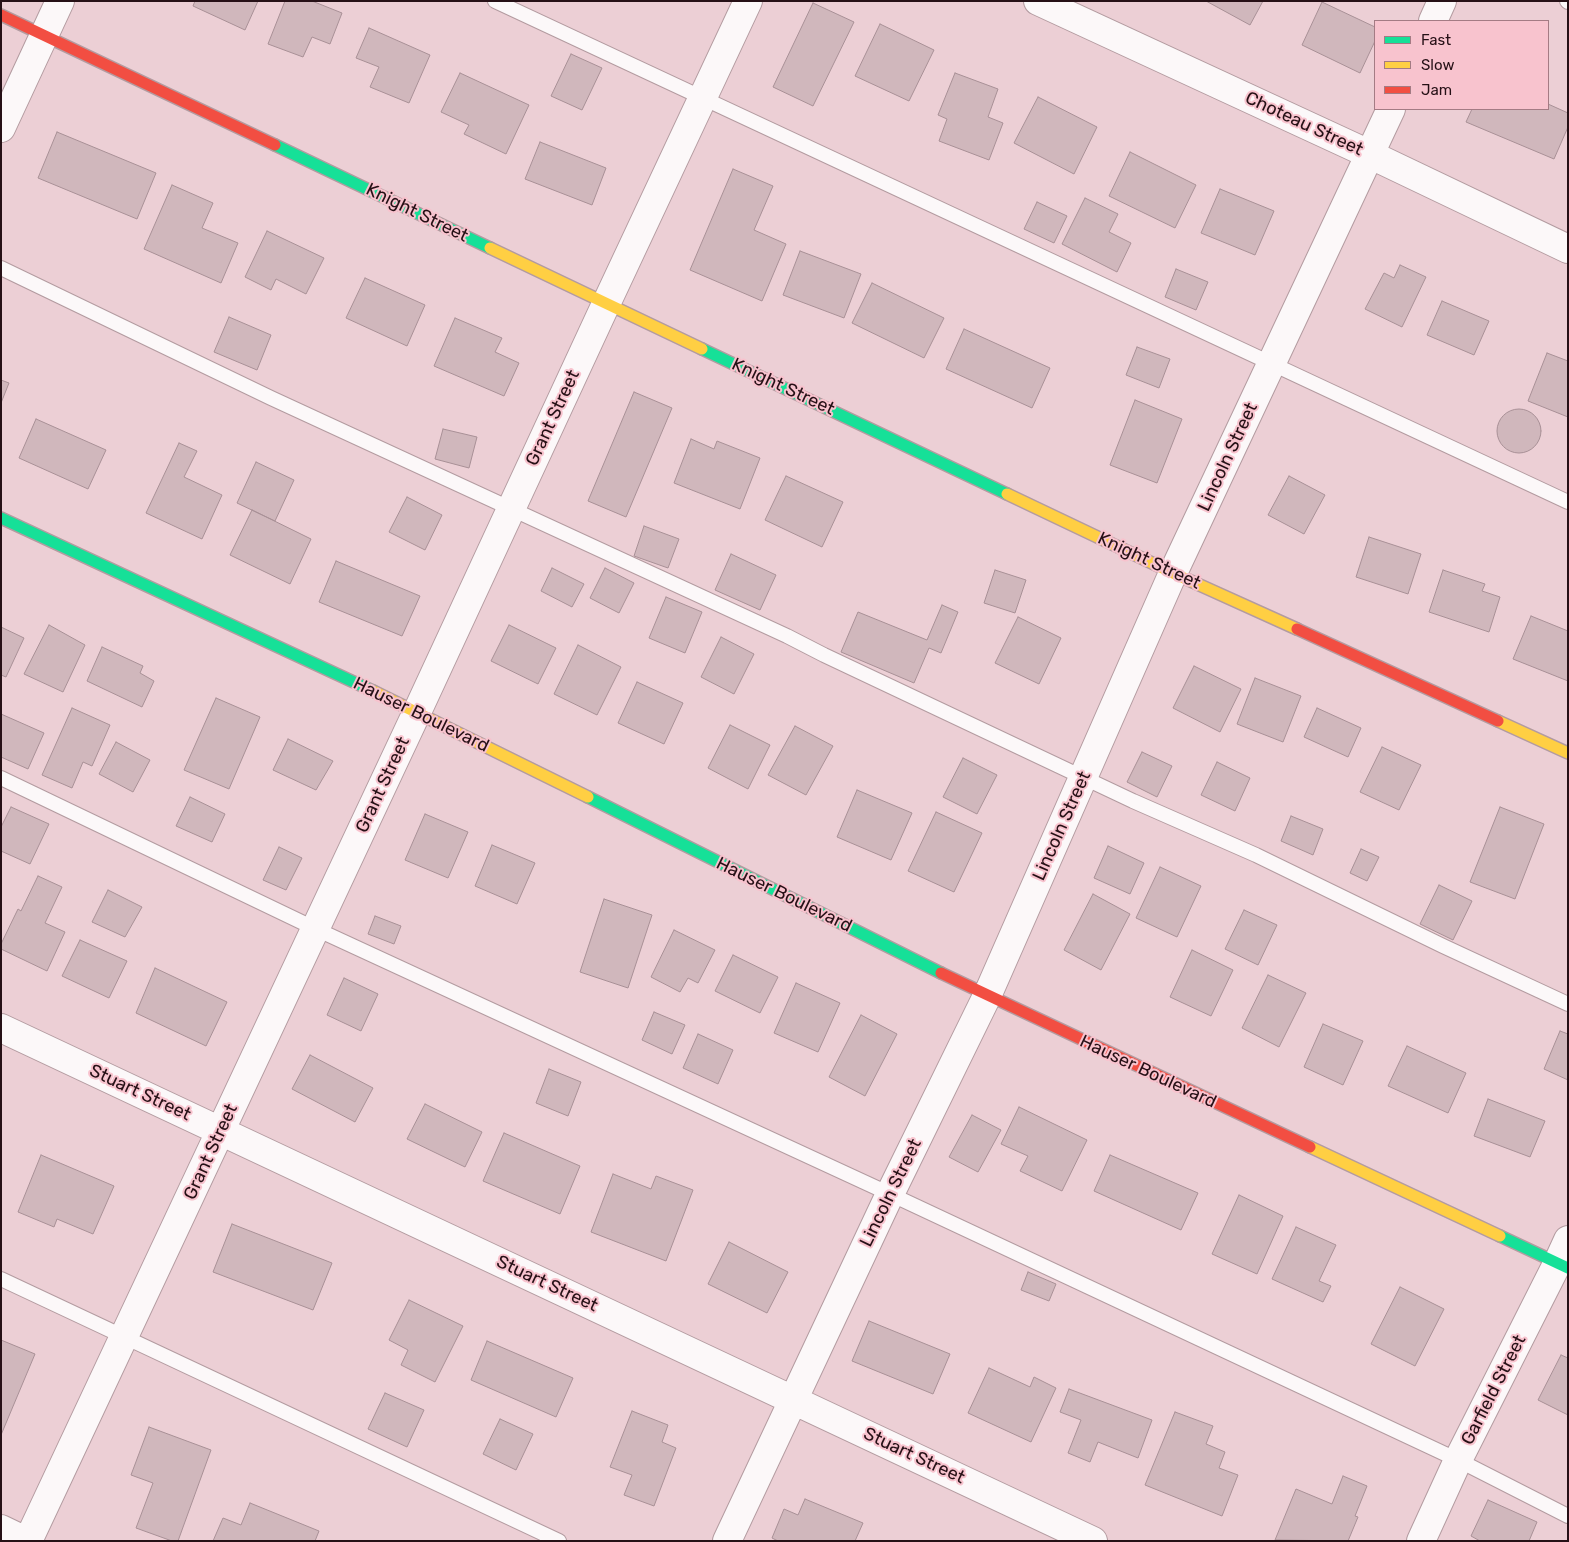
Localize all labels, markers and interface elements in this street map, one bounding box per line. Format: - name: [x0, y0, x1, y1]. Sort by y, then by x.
- legend: [1374, 20, 1549, 110]
- text: Fast: [1421, 31, 1451, 49]
- text: Slow: [1421, 56, 1454, 74]
- text: Jam: [1421, 81, 1452, 99]
- street label: Choteau Street: [1242, 87, 1366, 161]
- street label: Knight Street: [362, 179, 472, 247]
- street label: Knight Street: [728, 354, 838, 420]
- street label: Grant Street: [521, 367, 585, 469]
- street label: Lincoln Street: [1193, 399, 1263, 515]
- street label: Knight Street: [1094, 528, 1204, 594]
- street label: Hauser Boulevard: [350, 673, 492, 757]
- street label: Grant Street: [351, 734, 415, 836]
- street label: Lincoln Street: [1028, 768, 1096, 884]
- street label: Hauser Boulevard: [713, 853, 855, 937]
- street label: Hauser Boulevard: [1076, 1031, 1220, 1113]
- street label: Stuart Street: [86, 1060, 194, 1126]
- street label: Grant Street: [179, 1101, 243, 1203]
- street label: Lincoln Street: [856, 1136, 926, 1250]
- street label: Stuart Street: [493, 1251, 601, 1317]
- street label: Garfield Street: [1457, 1331, 1531, 1449]
- street label: Stuart Street: [860, 1423, 968, 1489]

